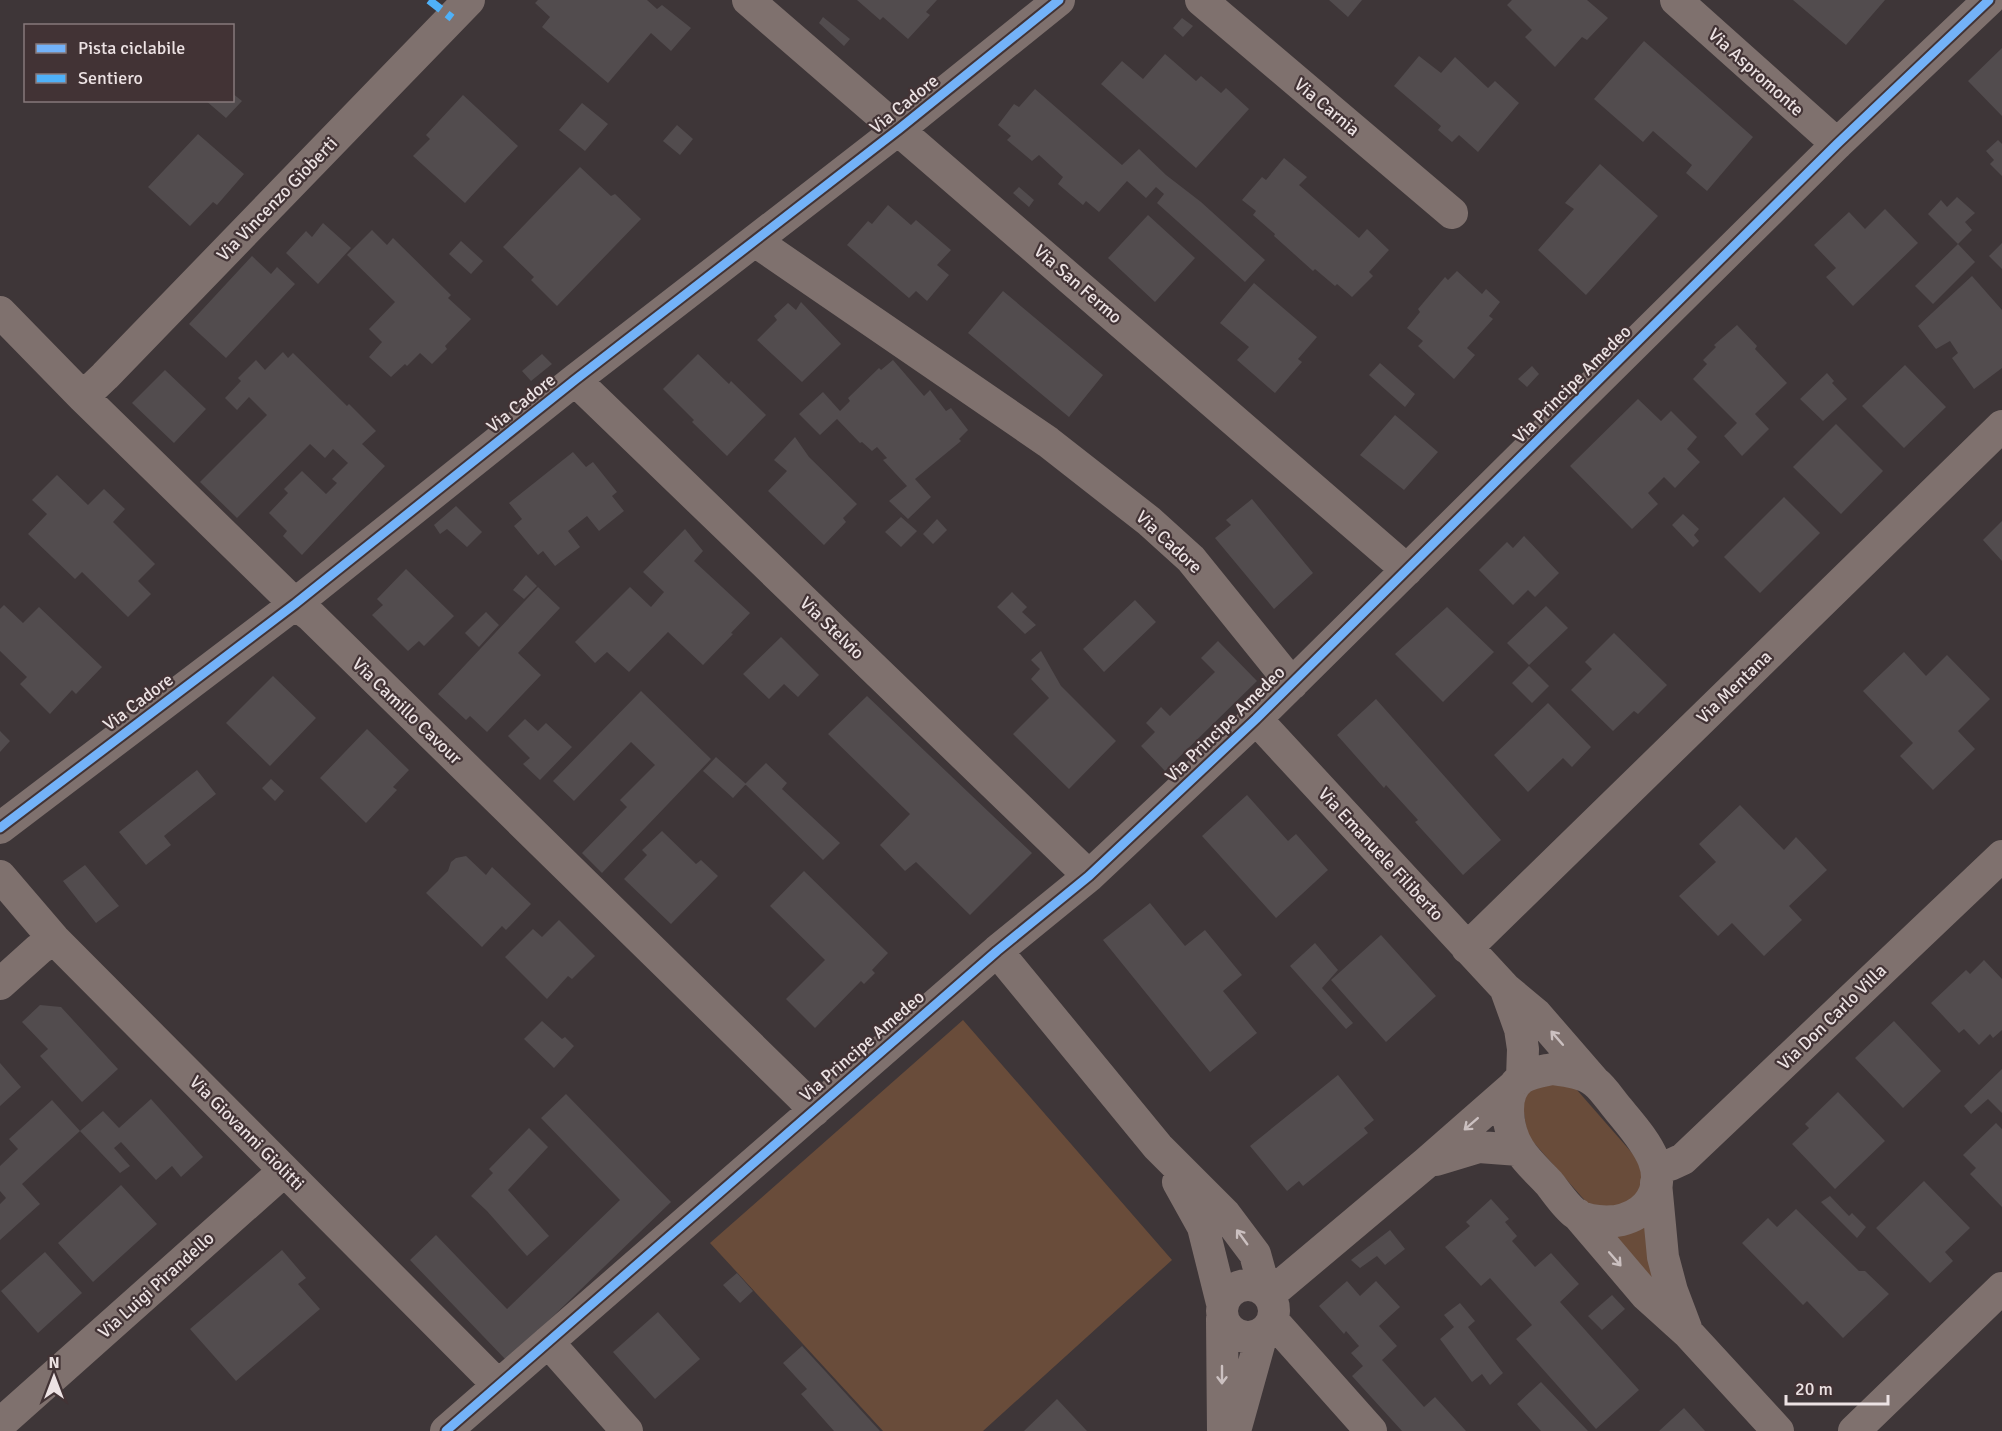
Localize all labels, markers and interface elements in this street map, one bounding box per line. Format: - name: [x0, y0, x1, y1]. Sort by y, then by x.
- street label: Via Aspromonte: [1704, 23, 1808, 121]
- legend: [24, 24, 234, 102]
- text: Pista ciclabile: [78, 37, 185, 59]
- text: Sentiero: [78, 67, 143, 89]
- street label: Via Cadore: [865, 70, 943, 138]
- street label: Via Carnia: [1290, 73, 1364, 141]
- street label: Via Vincenzo Gioberti: [212, 132, 342, 266]
- street label: Via San Fermo: [1029, 240, 1127, 328]
- street label: Via Principe Amedeo: [1508, 320, 1636, 448]
- street label: Via Cadore: [482, 369, 560, 437]
- street label: Via Cadore: [1131, 506, 1207, 578]
- street label: Via Stelvio: [795, 592, 869, 664]
- street label: Via Mentana: [1692, 646, 1776, 728]
- street label: Via Camillo Cavour: [347, 653, 467, 769]
- street label: Via Principe Amedeo: [1160, 661, 1290, 787]
- street label: Via Cadore: [99, 668, 177, 736]
- street label: Via Emanuele Filiberto: [1314, 783, 1448, 925]
- street label: Via Don Carlo Villa: [1773, 959, 1891, 1075]
- street label: Via Principe Amedeo: [795, 986, 929, 1106]
- one-way arrow: [1550, 1031, 1564, 1046]
- street label: Via Giovanni Giolitti: [185, 1071, 309, 1195]
- one-way arrow: [1464, 1117, 1479, 1131]
- street label: Via Luigi Pirandello: [93, 1227, 219, 1343]
- one-way arrow: [1236, 1230, 1248, 1246]
- one-way arrow: [1608, 1251, 1622, 1266]
- north arrow: [24, 1347, 84, 1407]
- text: N: [48, 1353, 60, 1373]
- one-way arrow: [1216, 1364, 1228, 1384]
- scale bar: [1786, 1368, 1888, 1406]
- text: 20 m: [1795, 1378, 1833, 1400]

